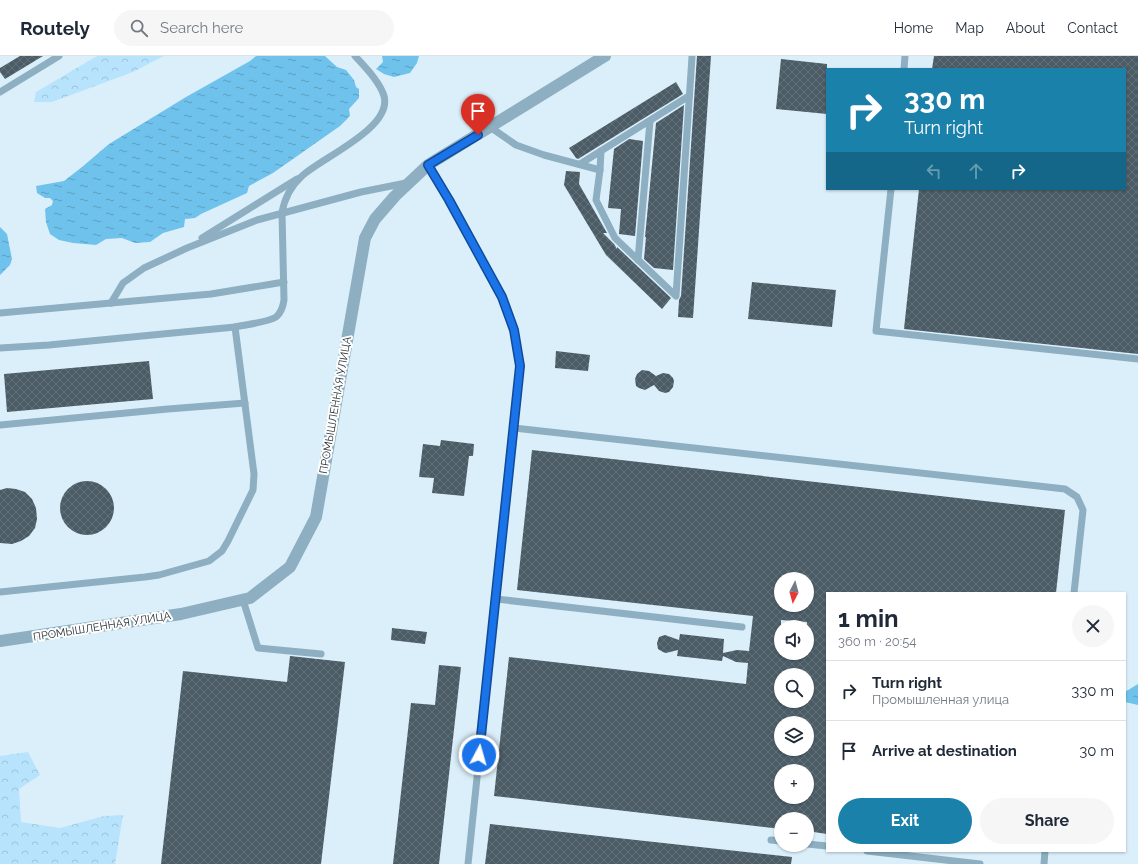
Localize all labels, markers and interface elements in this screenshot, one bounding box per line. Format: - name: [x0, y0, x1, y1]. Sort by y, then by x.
- search box: [114, 10, 394, 46]
- text: Routely: [20, 17, 90, 39]
- icon: search: [128, 17, 150, 39]
- text: Search here: [160, 19, 243, 37]
- text: Home: [894, 20, 933, 36]
- text: Map: [955, 20, 984, 36]
- text: About: [1006, 20, 1045, 36]
- text: Contact: [1067, 20, 1118, 36]
- text: 330 m: [904, 83, 985, 116]
- icon: right: [838, 84, 890, 136]
- pin: [461, 94, 495, 135]
- icon: arrive: [467, 100, 489, 122]
- text: Turn right: [904, 117, 983, 138]
- icon: left: [923, 160, 945, 182]
- icon: ahead: [965, 160, 987, 182]
- icon: right: [1007, 160, 1029, 182]
- street label: ПРОМЫШЛЕННАЯ УЛИЦА: [317, 335, 354, 475]
- north arrow: [774, 572, 814, 612]
- map controls: [774, 572, 814, 852]
- text: 1 min: [838, 604, 899, 633]
- button: close: [1072, 605, 1114, 647]
- street label: ПРОМЫШЛЕННАЯ УЛИЦА: [32, 609, 172, 644]
- button: sound: [774, 620, 814, 660]
- text: 360 m · 20:54: [838, 634, 916, 649]
- button: search: [774, 668, 814, 708]
- text: Turn right: [872, 674, 942, 692]
- icon: right: [838, 680, 860, 702]
- text: 330 m: [1071, 682, 1114, 700]
- text: Промышленная улица: [872, 692, 1009, 707]
- button: layers: [774, 716, 814, 756]
- position arrow: [458, 734, 500, 776]
- icon: arrive: [838, 740, 860, 762]
- text: Arrive at destination: [872, 742, 1017, 760]
- text: 30 m: [1079, 742, 1114, 760]
- button: +: [774, 764, 814, 804]
- button: Exit: [838, 798, 972, 844]
- button: Share: [980, 798, 1114, 844]
- button: −: [774, 812, 814, 852]

